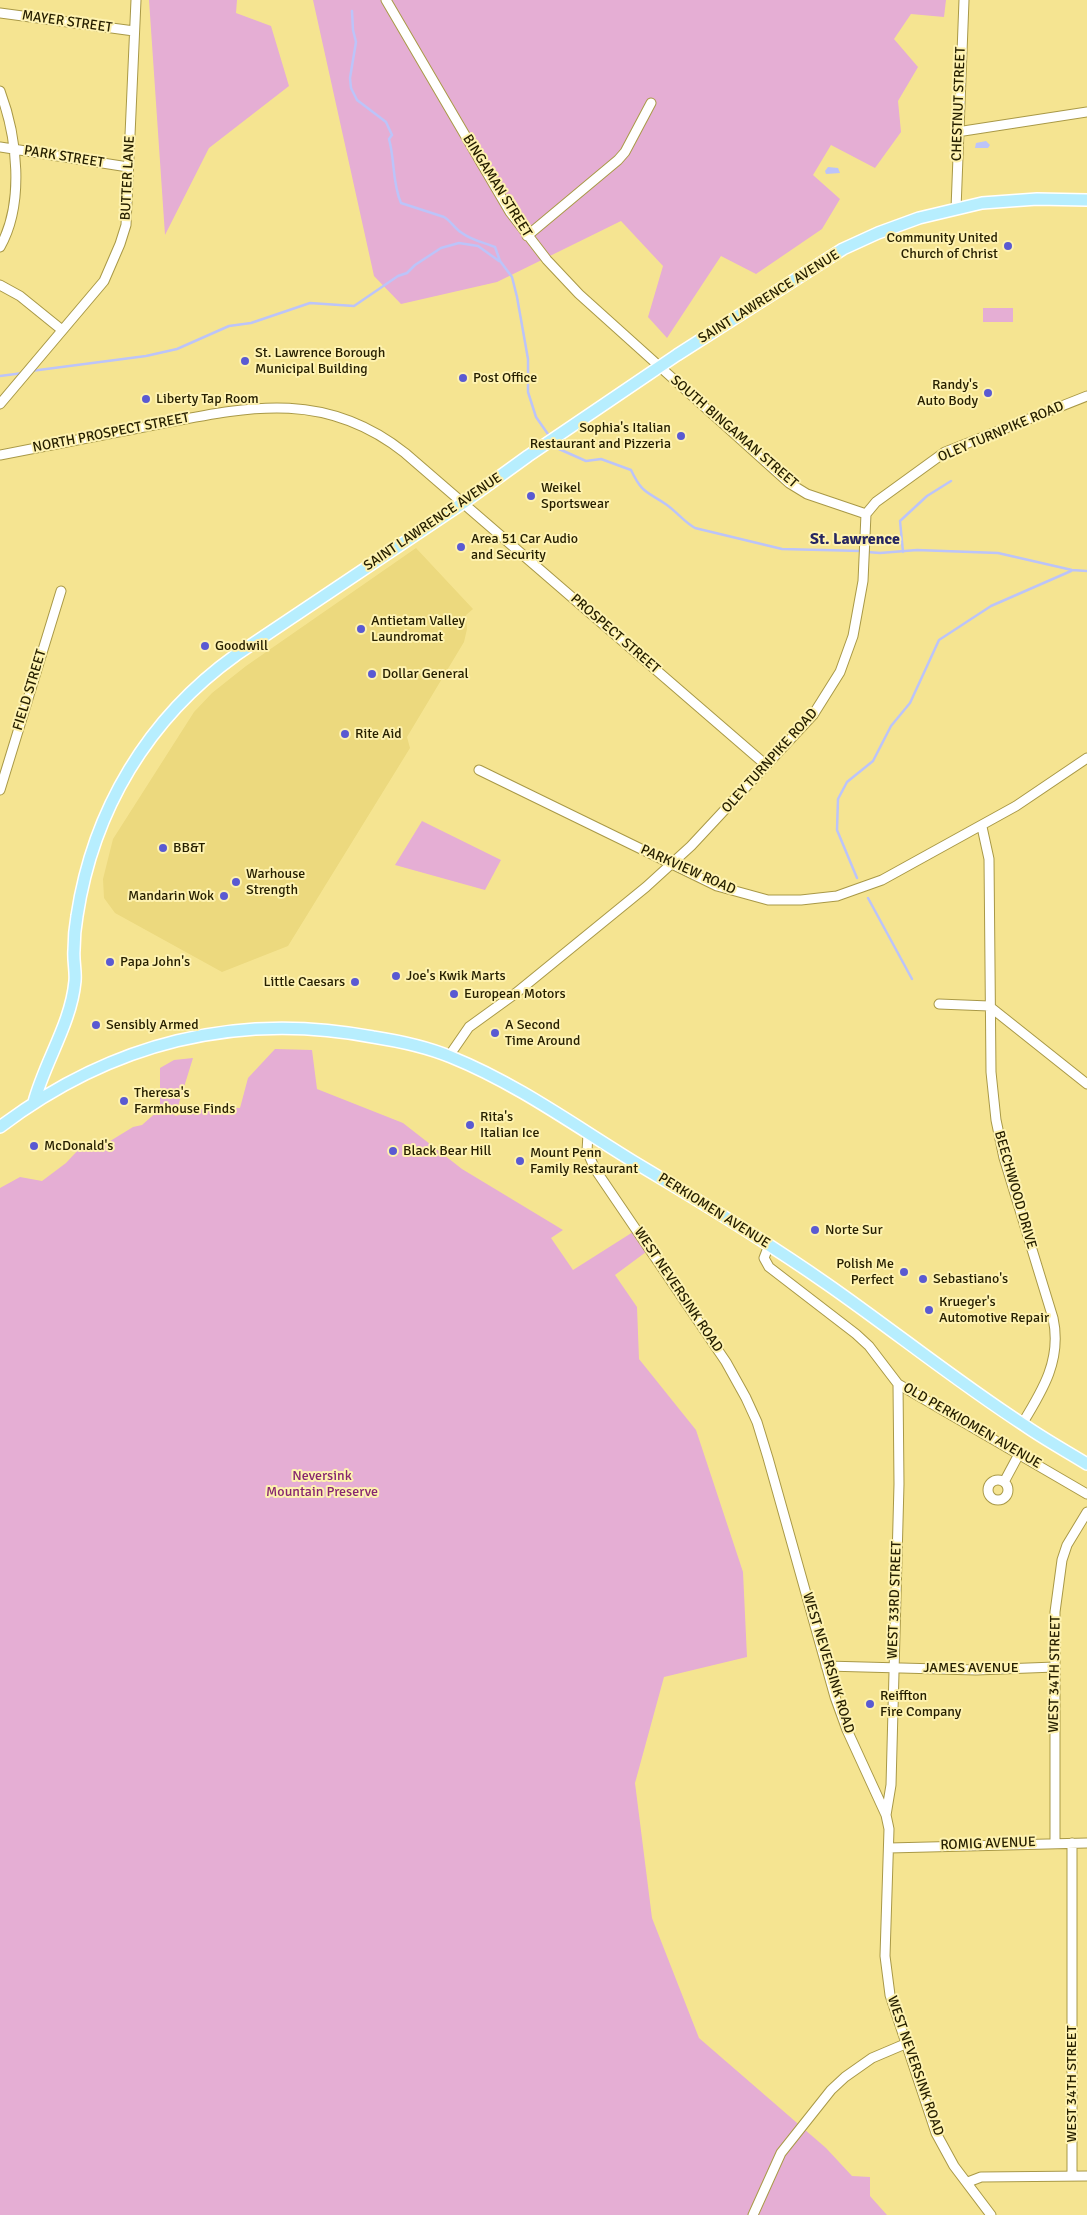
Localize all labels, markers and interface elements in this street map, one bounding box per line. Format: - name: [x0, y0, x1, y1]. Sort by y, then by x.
- street label: MAYER STREET: [21, 7, 113, 37]
- street label: CHESTNUT STREET: [949, 47, 969, 161]
- street label: BINGAMAN STREET: [459, 132, 535, 240]
- street label: BUTTER LANE: [117, 135, 139, 221]
- street label: PARK STREET: [23, 142, 105, 172]
- place label: Community United Church of Christ: [887, 230, 998, 262]
- marker: Community United Church of Christ: [1002, 240, 1014, 252]
- street label: SAINT LAWRENCE AVENUE: [695, 247, 843, 347]
- place label: St. Lawrence Borough Municipal Building: [255, 345, 385, 378]
- marker: St. Lawrence Borough Municipal Building: [239, 355, 251, 367]
- place label: Post Office: [473, 370, 537, 386]
- marker: Post Office: [457, 372, 469, 384]
- street label: SOUTH BINGAMAN STREET: [667, 372, 801, 492]
- place label: Randy's Auto Body: [917, 377, 978, 410]
- marker: Randy's Auto Body: [982, 387, 994, 399]
- place label: Liberty Tap Room: [156, 391, 259, 407]
- marker: Liberty Tap Room: [140, 393, 152, 405]
- street label: OLEY TURNPIKE ROAD: [936, 398, 1066, 466]
- street label: NORTH PROSPECT STREET: [31, 410, 191, 456]
- place label: Sophia's Italian Restaurant and Pizzeria: [530, 420, 671, 452]
- marker: Sophia's Italian Restaurant and Pizzeria: [675, 430, 687, 442]
- street label: SAINT LAWRENCE AVENUE: [361, 469, 505, 575]
- place label: Weikel Sportswear: [541, 480, 609, 512]
- marker: Weikel Sportswear: [525, 490, 537, 502]
- district label: St. Lawrence: [810, 530, 900, 550]
- place label: Area 51 Car Audio and Security: [471, 531, 578, 564]
- marker: Area 51 Car Audio and Security: [455, 541, 467, 553]
- street label: PROSPECT STREET: [567, 591, 663, 677]
- place label: Antietam Valley Laundromat: [371, 613, 465, 646]
- marker: Antietam Valley Laundromat: [355, 623, 367, 635]
- place label: Goodwill: [215, 638, 268, 654]
- marker: Goodwill: [199, 640, 211, 652]
- street label: FIELD STREET: [10, 647, 50, 733]
- place label: Dollar General: [382, 666, 469, 682]
- marker: Dollar General: [366, 668, 378, 680]
- street label: OLEY TURNPIKE ROAD: [719, 705, 821, 817]
- place label: Rite Aid: [355, 726, 402, 742]
- marker: Rite Aid: [339, 728, 351, 740]
- place label: BB&T: [173, 840, 205, 856]
- marker: BB&T: [157, 842, 169, 854]
- street label: PARKVIEW ROAD: [638, 842, 738, 898]
- place label: Warhouse Strength: [246, 866, 305, 899]
- marker: Warhouse Strength: [230, 876, 242, 888]
- place label: Mandarin Wok: [128, 888, 214, 904]
- marker: Mandarin Wok: [218, 890, 230, 902]
- place label: Papa John's: [120, 954, 190, 970]
- marker: Papa John's: [104, 956, 116, 968]
- place label: Joe's Kwik Marts: [406, 968, 506, 984]
- marker: Joe's Kwik Marts: [390, 970, 402, 982]
- place label: Little Caesars: [263, 974, 345, 990]
- marker: Little Caesars: [349, 976, 361, 988]
- place label: European Motors: [464, 986, 566, 1002]
- marker: European Motors: [448, 988, 460, 1000]
- place label: Sensibly Armed: [106, 1017, 199, 1033]
- place label: A Second Time Around: [505, 1017, 580, 1050]
- marker: Sensibly Armed: [90, 1019, 102, 1031]
- marker: A Second Time Around: [489, 1027, 501, 1039]
- place label: Theresa's Farmhouse Finds: [134, 1085, 235, 1118]
- marker: Theresa's Farmhouse Finds: [118, 1095, 130, 1107]
- place label: Rita's Italian Ice: [480, 1109, 539, 1142]
- marker: Rita's Italian Ice: [464, 1119, 476, 1131]
- street label: BEECHWOOD DRIVE: [990, 1129, 1040, 1251]
- place label: McDonald's: [44, 1138, 113, 1154]
- marker: McDonald's: [28, 1140, 40, 1152]
- place label: Black Bear Hill: [403, 1143, 491, 1159]
- marker: Black Bear Hill: [387, 1145, 399, 1157]
- place label: Mount Penn Family Restaurant: [530, 1145, 638, 1178]
- marker: Mount Penn Family Restaurant: [514, 1155, 526, 1167]
- street label: PERKIOMEN AVENUE: [655, 1170, 773, 1252]
- place label: Norte Sur: [825, 1222, 883, 1238]
- street label: WEST NEVERSINK ROAD: [630, 1224, 726, 1356]
- marker: Norte Sur: [809, 1224, 821, 1236]
- place label: Polish Me Perfect: [836, 1256, 894, 1288]
- marker: Polish Me Perfect: [898, 1266, 910, 1278]
- place label: Sebastiano's: [933, 1271, 1008, 1287]
- marker: Sebastiano's: [917, 1273, 929, 1285]
- place label: Krueger's Automotive Repair: [939, 1294, 1049, 1326]
- marker: Krueger's Automotive Repair: [923, 1304, 935, 1316]
- street label: OLD PERKIOMEN AVENUE: [900, 1379, 1044, 1473]
- park label: Neversink Mountain Preserve: [266, 1468, 378, 1500]
- street label: WEST 33RD STREET: [885, 1541, 905, 1659]
- street label: WEST NEVERSINK ROAD: [799, 1590, 857, 1736]
- street label: WEST 34TH STREET: [1046, 1615, 1064, 1733]
- street label: JAMES AVENUE: [923, 1660, 1019, 1676]
- place label: Reiffton Fire Company: [880, 1688, 961, 1720]
- marker: Reiffton Fire Company: [864, 1698, 876, 1710]
- street label: ROMIG AVENUE: [940, 1834, 1036, 1854]
- street label: WEST NEVERSINK ROAD: [883, 1994, 947, 2138]
- street label: WEST 34TH STREET: [1064, 2025, 1080, 2143]

